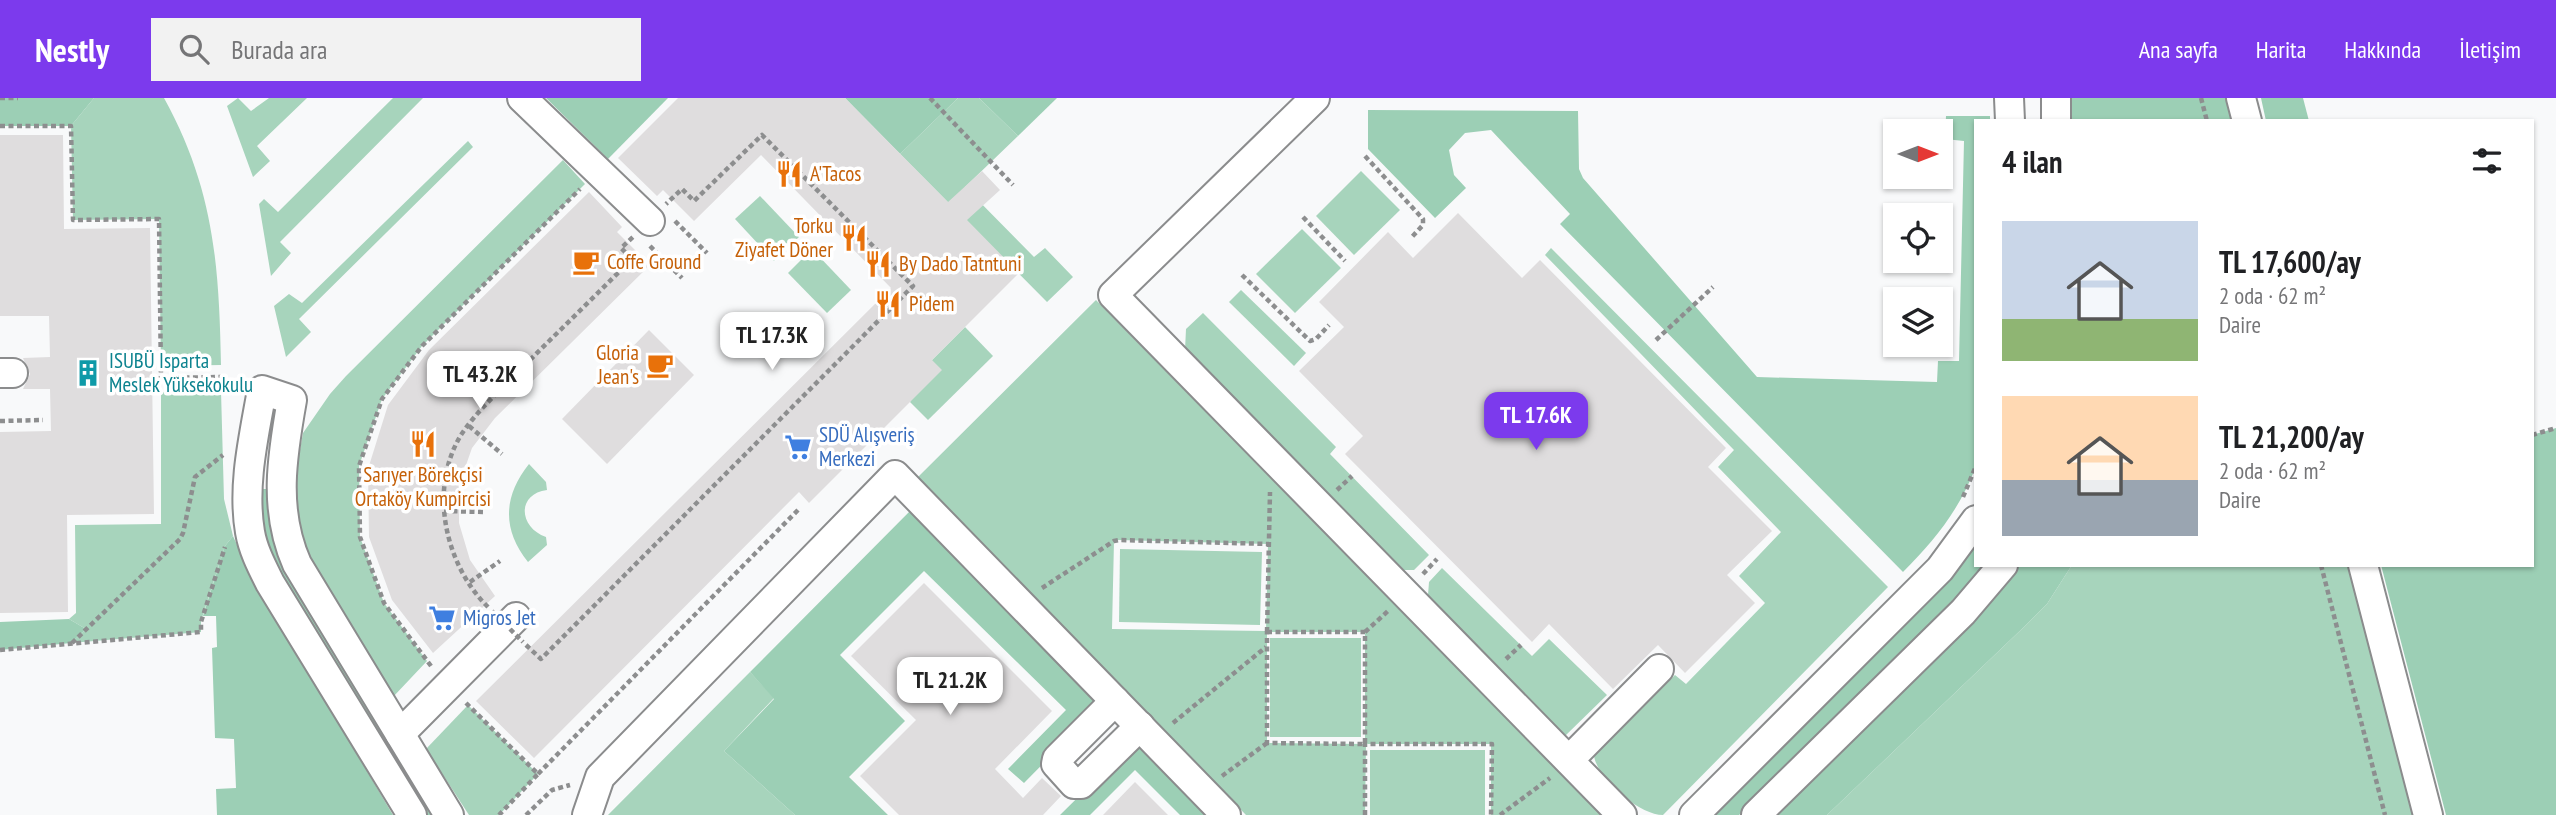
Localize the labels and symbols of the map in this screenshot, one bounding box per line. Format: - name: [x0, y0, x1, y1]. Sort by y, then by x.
- north arrow: [1883, 119, 1953, 189]
- restaurant icon: A'Tacos: [774, 159, 804, 189]
- place label: A'Tacos: [810, 160, 861, 187]
- place label: Torku Ziyafet Döner: [735, 212, 833, 263]
- restaurant icon: Torku Ziyafet Döner: [839, 223, 869, 253]
- cafe icon: Coffe Ground: [571, 247, 601, 277]
- place label: Coffe Ground: [607, 248, 701, 275]
- restaurant icon: By Dado Tatntuni: [863, 249, 893, 279]
- place label: By Dado Tatntuni: [899, 250, 1022, 277]
- restaurant icon: Pidem: [873, 289, 903, 319]
- place label: Pidem: [909, 290, 954, 317]
- pin: TL 17.3K: [700, 313, 844, 372]
- place label: Gloria Jean's: [596, 339, 639, 390]
- place label: ISUBÜ Isparta Meslek Yüksekokulu: [109, 347, 253, 398]
- cafe icon: Gloria Jean's: [645, 350, 675, 380]
- pin: TL 43.2K: [408, 352, 552, 411]
- building icon: ISUBÜ Isparta Meslek Yüksekokulu: [73, 358, 103, 388]
- pin: TL 17.6K: [1464, 392, 1608, 452]
- place label: SDÜ Alışveriş Merkezi: [819, 421, 915, 472]
- restaurant icon: Sarıyer Börekçisi Ortaköy Kumpircisi: [408, 429, 438, 459]
- supermarket icon: SDÜ Alışveriş Merkezi: [783, 432, 813, 462]
- place label: Sarıyer Börekçisi Ortaköy Kumpircisi: [355, 461, 491, 512]
- supermarket icon: Migros Jet: [427, 603, 457, 633]
- place label: Migros Jet: [463, 604, 536, 631]
- pin: TL 21.2K: [878, 658, 1022, 717]

